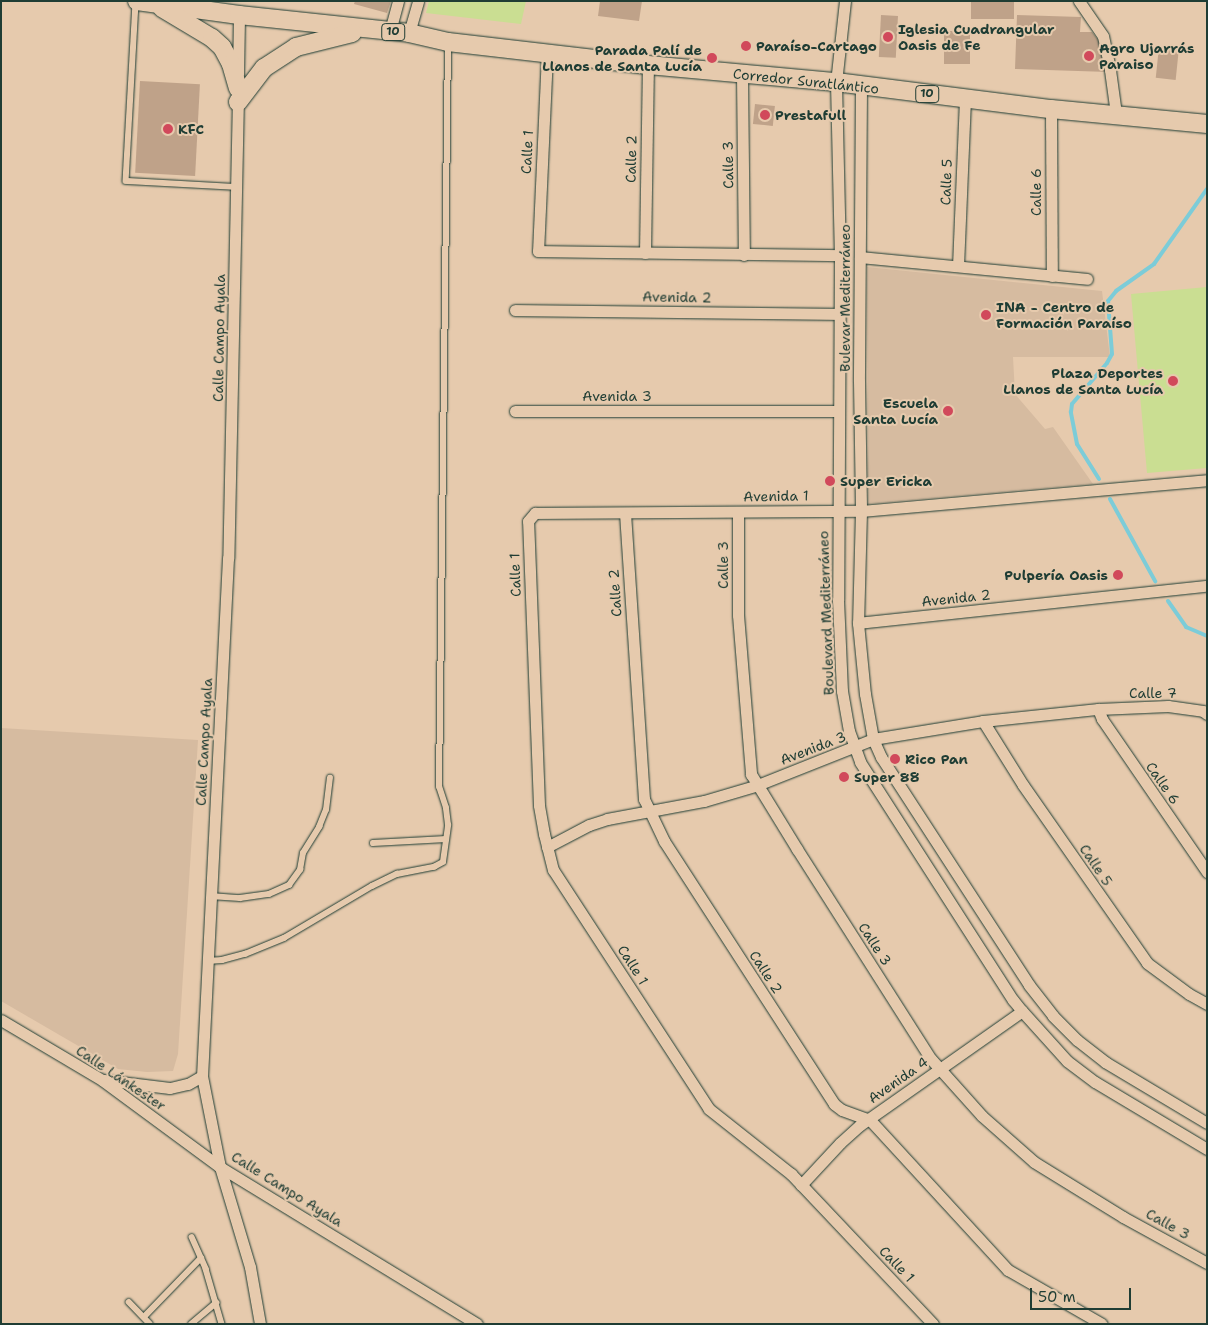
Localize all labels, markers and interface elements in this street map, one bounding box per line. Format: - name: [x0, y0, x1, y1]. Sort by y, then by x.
- place label: Iglesia Cuadrangular Oasis de Fe: [898, 21, 1055, 54]
- road number: 10: [380, 22, 406, 42]
- marker: Iglesia Cuadrangular Oasis de Fe: [882, 31, 894, 43]
- place label: Paraíso-Cartago: [756, 38, 877, 54]
- marker: Paraíso-Cartago: [740, 40, 752, 52]
- place label: Agro Ujarrás Paraiso: [1099, 40, 1194, 72]
- place label: Parada Palí de Llanos de Santa Lucía: [542, 42, 702, 74]
- marker: Agro Ujarrás Paraiso: [1083, 50, 1095, 62]
- marker: Parada Palí de Llanos de Santa Lucía: [706, 52, 718, 64]
- street label: Corredor Suratlántico: [732, 65, 880, 97]
- road number: 10: [914, 85, 940, 104]
- place label: Prestafull: [775, 107, 846, 123]
- marker: Prestafull: [759, 109, 771, 121]
- place label: KFC: [178, 121, 204, 137]
- marker: KFC: [162, 123, 174, 135]
- street label: Calle 1: [517, 130, 537, 174]
- street label: Calle 2: [622, 135, 640, 183]
- street label: Calle 3: [719, 141, 737, 189]
- street label: Calle 5: [937, 158, 955, 206]
- street label: Calle 6: [1028, 168, 1044, 216]
- street label: Bulevar Mediterráneo: [837, 224, 853, 372]
- street label: Calle Campo Ayala: [209, 274, 229, 402]
- street label: Avenida 2: [642, 288, 712, 306]
- place label: INA - Centro de Formación Paraíso: [996, 299, 1132, 332]
- marker: INA - Centro de Formación Paraíso: [980, 309, 992, 321]
- place label: Plaza Deportes Llanos de Santa Lucía: [1003, 365, 1163, 398]
- marker: Plaza Deportes Llanos de Santa Lucía: [1167, 375, 1179, 387]
- street label: Avenida 3: [582, 388, 652, 404]
- place label: Escuela Santa Lucía: [853, 395, 938, 428]
- marker: Escuela Santa Lucía: [942, 405, 954, 417]
- place label: Super Ericka: [840, 473, 932, 489]
- marker: Super Ericka: [824, 475, 836, 487]
- street label: Avenida 1: [743, 487, 809, 505]
- street label: Boulevard Mediterráneo: [815, 530, 837, 696]
- street label: Calle 3: [715, 541, 731, 589]
- street label: Calle 1: [506, 553, 524, 597]
- place label: Pulpería Oasis: [1004, 567, 1108, 583]
- street label: Calle 2: [605, 569, 625, 617]
- marker: Pulpería Oasis: [1112, 569, 1124, 581]
- street label: Avenida 2: [921, 586, 991, 610]
- street label: Calle Campo Ayala: [192, 678, 216, 806]
- street label: Calle 7: [1129, 685, 1177, 701]
- street label: Avenida 3: [778, 728, 848, 768]
- place label: Rico Pan: [905, 751, 968, 767]
- marker: Rico Pan: [889, 753, 901, 765]
- street label: Calle 6: [1142, 759, 1184, 807]
- place label: Super 88: [854, 769, 919, 785]
- marker: Super 88: [838, 771, 850, 783]
- street label: Calle 5: [1076, 841, 1116, 889]
- street label: Calle 3: [855, 919, 895, 969]
- street label: Calle 1: [614, 942, 652, 988]
- street label: Calle 2: [746, 947, 786, 997]
- street label: Calle Lánkester: [73, 1042, 169, 1114]
- street label: Avenida 4: [865, 1053, 931, 1107]
- street label: Calle Campo Ayala: [228, 1148, 346, 1230]
- street label: Calle 3: [1143, 1205, 1193, 1243]
- street label: Calle 1: [876, 1242, 918, 1286]
- scale bar: [1033, 1278, 1134, 1310]
- text: 50 m: [1038, 1287, 1076, 1307]

